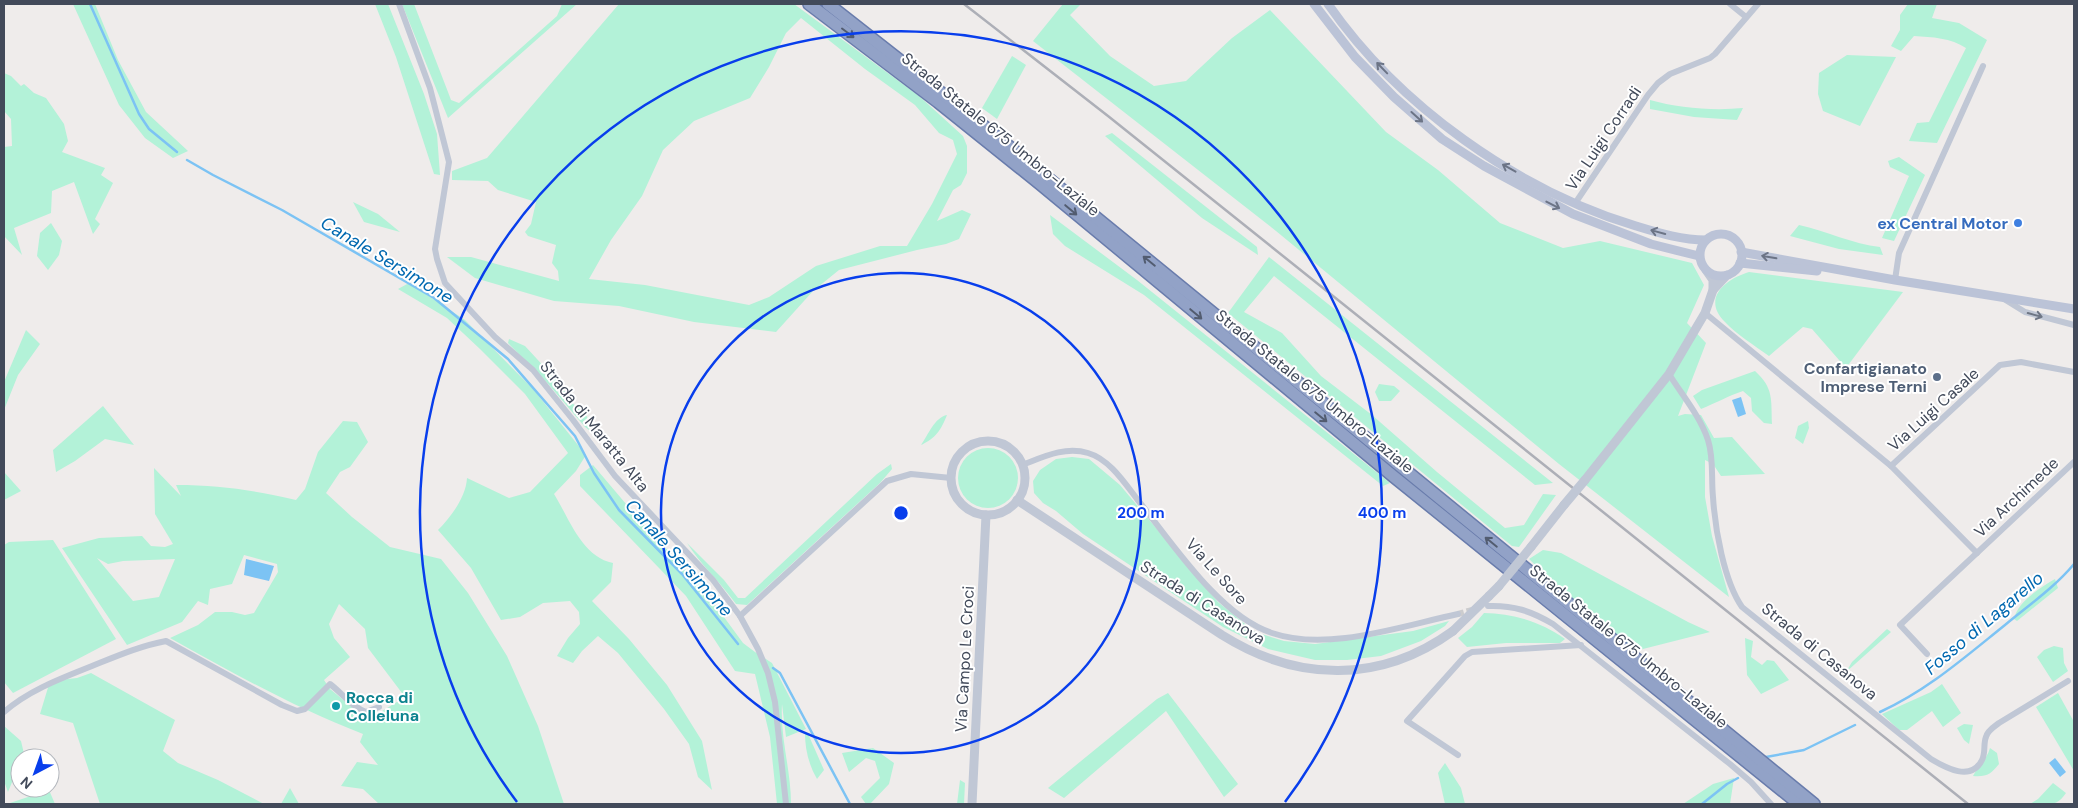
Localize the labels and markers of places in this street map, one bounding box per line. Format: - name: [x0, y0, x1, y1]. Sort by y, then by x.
- place label: ex Central Motor: [1877, 213, 2008, 234]
- marker: ex Central Motor: [2012, 217, 2024, 229]
- place label: Confartigianato Imprese Terni: [1804, 358, 1927, 397]
- marker: Confartigianato Imprese Terni: [1931, 371, 1943, 383]
- centre of rings: [892, 504, 910, 522]
- place label: Rocca di Colleluna: [346, 687, 419, 726]
- marker: Rocca di Colleluna: [330, 700, 342, 712]

